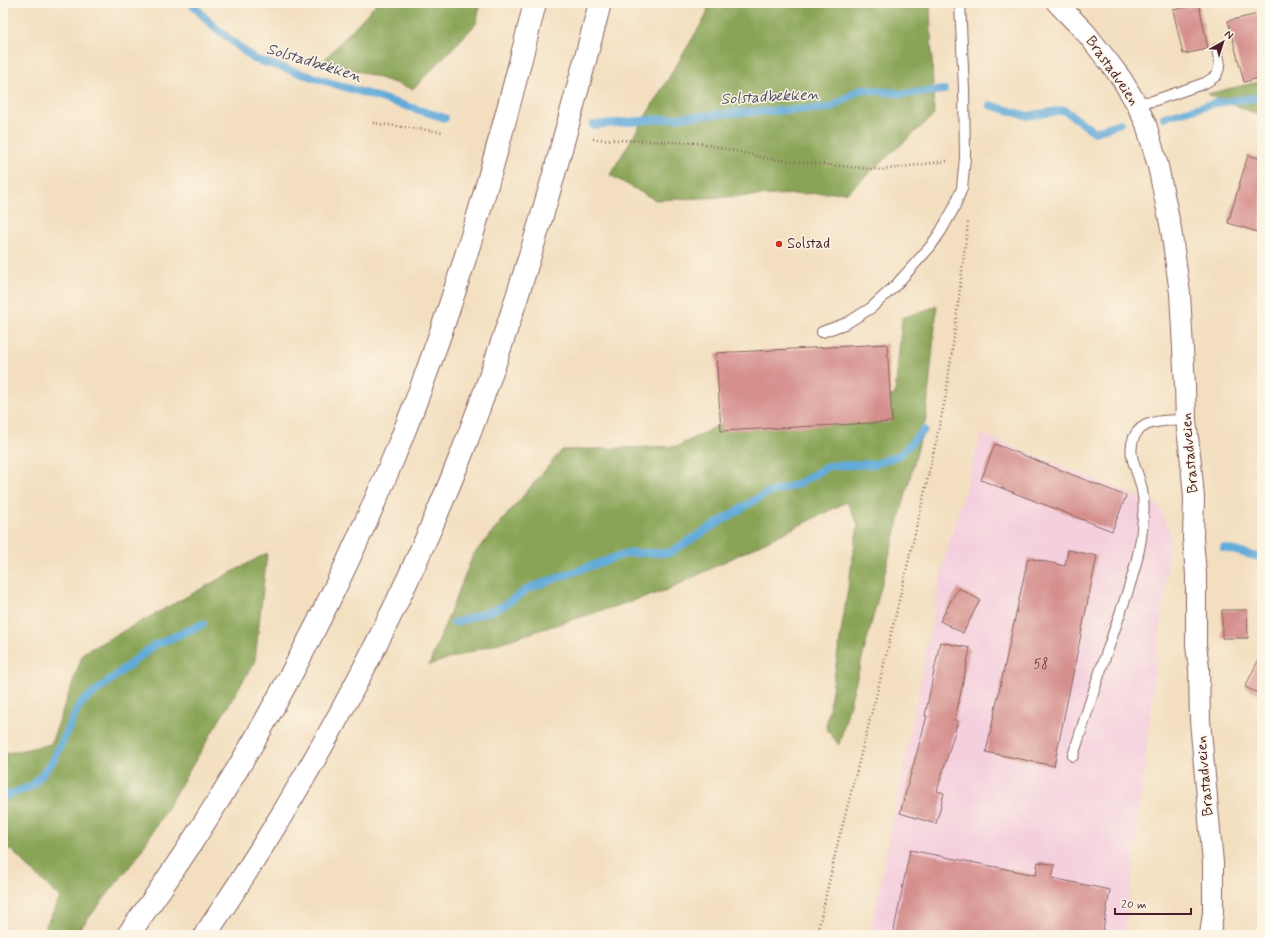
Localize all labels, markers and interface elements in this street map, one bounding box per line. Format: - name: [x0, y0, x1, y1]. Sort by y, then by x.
- north arrow: [1203, 22, 1243, 62]
- text: N: [1221, 27, 1236, 43]
- street label: Brastadveien: [1081, 32, 1143, 110]
- water label: Solstadbekken: [264, 39, 365, 88]
- water label: Solstadbekken: [720, 84, 820, 110]
- place label: Solstad: [787, 234, 830, 254]
- marker: Solstad: [774, 239, 784, 249]
- street label: Brastadveien: [1177, 412, 1203, 494]
- house number: 58: [1034, 656, 1048, 673]
- street label: Brastadveien: [1192, 735, 1218, 817]
- scale bar: [1115, 890, 1191, 916]
- text: 20 m: [1121, 897, 1147, 913]

